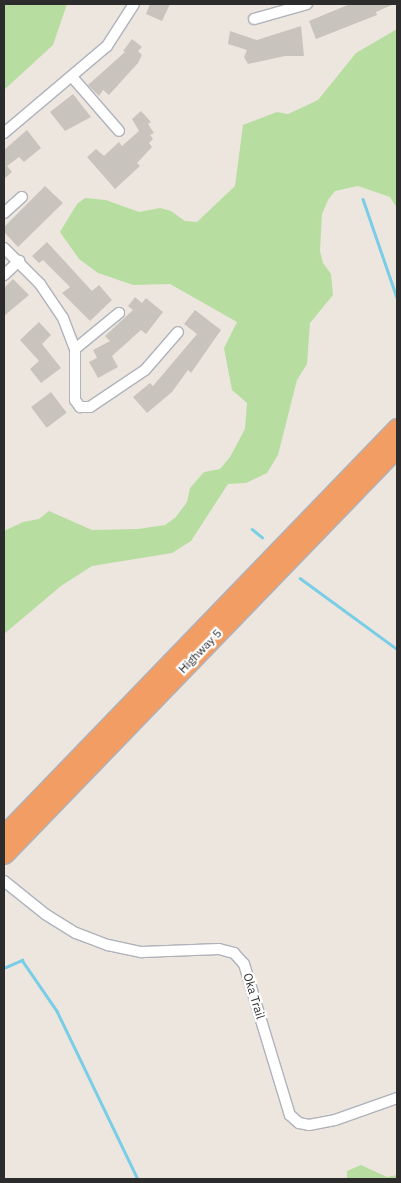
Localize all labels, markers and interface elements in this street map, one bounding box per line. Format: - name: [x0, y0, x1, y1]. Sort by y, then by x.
- street label: Highway 5: [175, 626, 225, 676]
- street label: Oka Trail: [240, 971, 268, 1021]

